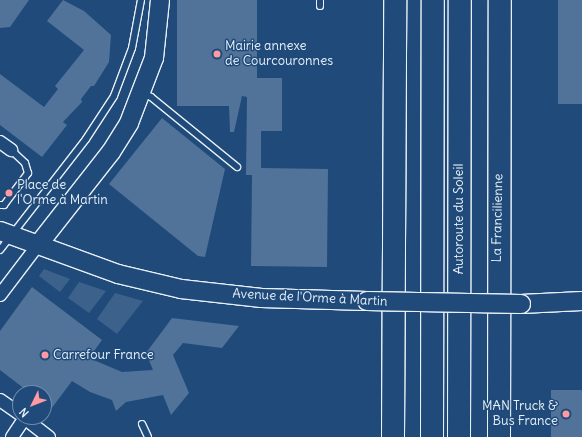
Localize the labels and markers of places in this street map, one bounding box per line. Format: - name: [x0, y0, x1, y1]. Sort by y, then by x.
- place label: Mairie annexe de Courcouronnes: [225, 39, 333, 70]
- marker: Mairie annexe de Courcouronnes: [212, 49, 222, 59]
- place label: Place de l'Orme à Martin: [17, 178, 108, 209]
- marker: Place de l'Orme à Martin: [4, 188, 14, 198]
- place label: Carrefour France: [53, 347, 154, 363]
- marker: Carrefour France: [40, 350, 50, 360]
- place label: MAN Truck & Bus France: [482, 399, 558, 430]
- marker: MAN Truck & Bus France: [561, 409, 571, 419]

